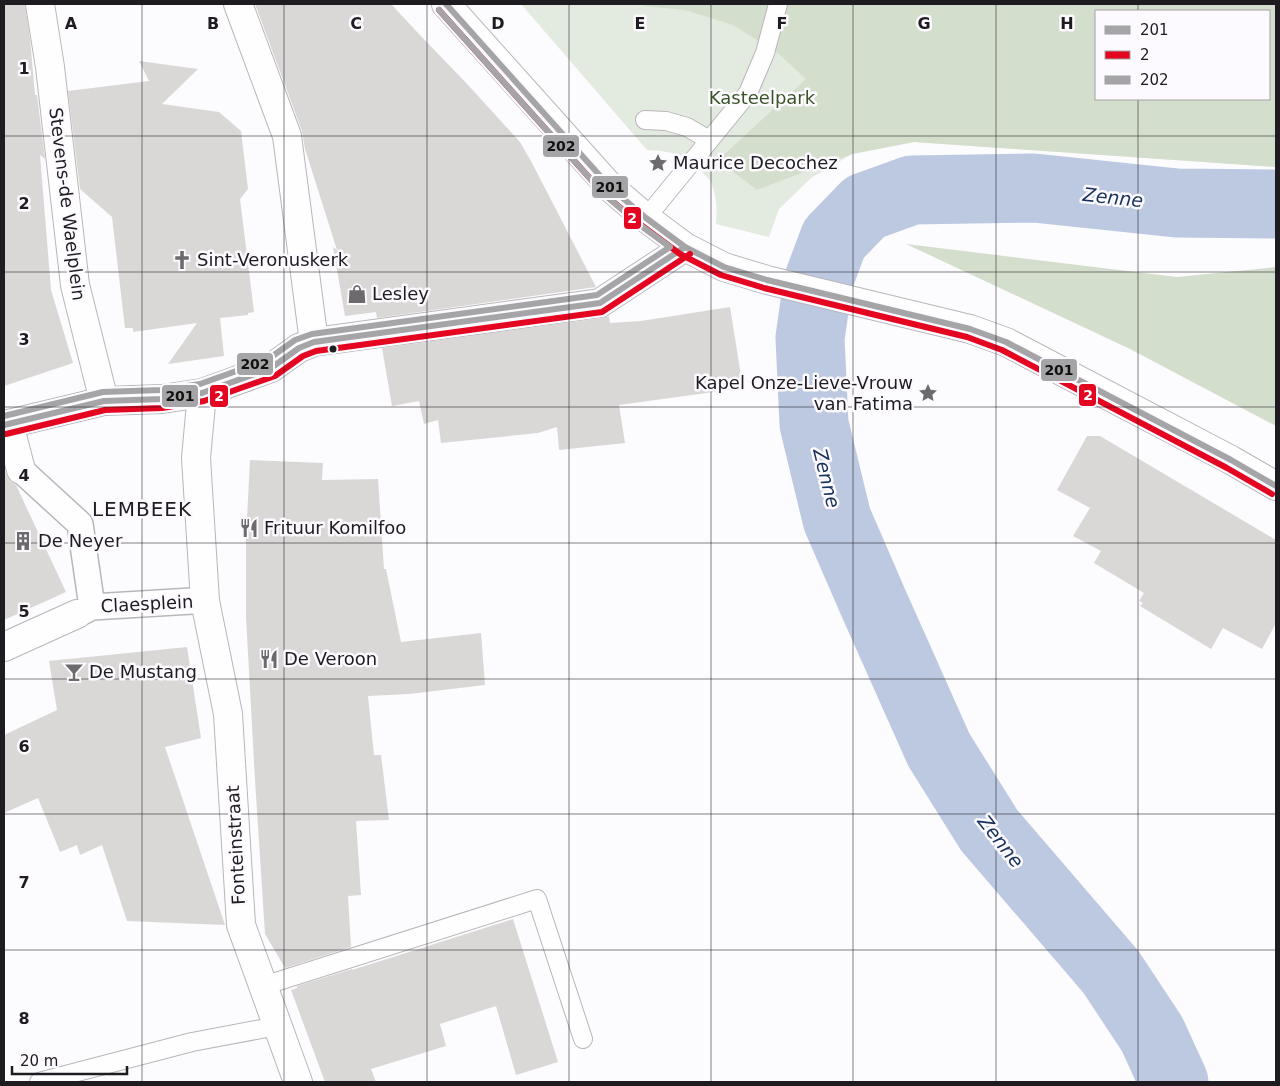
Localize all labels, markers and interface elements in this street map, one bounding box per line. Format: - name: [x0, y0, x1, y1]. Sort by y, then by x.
- legend: [1095, 10, 1270, 100]
- text: A: [65, 14, 78, 33]
- text: B: [207, 14, 219, 33]
- text: C: [350, 14, 362, 33]
- text: D: [491, 14, 505, 33]
- text: E: [635, 14, 645, 33]
- text: F: [777, 14, 787, 33]
- text: G: [917, 14, 931, 33]
- text: H: [1060, 14, 1074, 33]
- text: 201: [1140, 21, 1169, 39]
- text: 2: [1140, 46, 1150, 64]
- text: 1: [18, 59, 30, 78]
- text: 202: [1140, 71, 1169, 89]
- park label: Kasteelpark: [709, 87, 816, 108]
- street label: Stevens-de Waelplein: [45, 106, 90, 302]
- line badge: 202: [542, 134, 580, 158]
- text: 202: [546, 138, 576, 154]
- place icon: Maurice Decochez: [647, 152, 669, 174]
- place label: Maurice Decochez: [673, 152, 838, 173]
- line badge: 201: [591, 175, 629, 199]
- text: 201: [595, 179, 625, 195]
- water label: Zenne: [1081, 183, 1144, 211]
- text: 2: [18, 194, 30, 213]
- line badge: 2: [623, 206, 642, 230]
- text: 2: [627, 210, 637, 226]
- church icon: Sint-Veronuskerk: [171, 249, 193, 271]
- place label: Sint-Veronuskerk: [197, 249, 349, 270]
- shop icon: Lesley: [346, 283, 368, 305]
- place label: Lesley: [372, 283, 429, 304]
- text: 3: [18, 330, 30, 349]
- unlabelled marker: [328, 344, 338, 354]
- line badge: 202: [236, 352, 274, 376]
- text: 202: [240, 356, 270, 372]
- line badge: 201: [1040, 358, 1078, 382]
- text: 201: [1044, 362, 1074, 378]
- place label: Kapel Onze-Lieve-Vrouw van Fatima: [695, 372, 913, 414]
- place icon: Kapel Onze-Lieve-Vrouw van Fatima: [917, 382, 939, 404]
- line badge: 2: [1078, 383, 1097, 407]
- line badge: 201: [161, 384, 199, 408]
- line badge: 2: [209, 384, 229, 408]
- text: 2: [1083, 387, 1093, 403]
- text: 201: [165, 388, 195, 404]
- text: 2: [214, 388, 224, 404]
- water label: Zenne: [809, 445, 845, 510]
- text: 4: [18, 466, 30, 485]
- district label: LEMBEEK: [92, 497, 192, 521]
- restaurant icon: Frituur Komilfoo: [238, 517, 260, 539]
- place label: Frituur Komilfoo: [264, 517, 406, 538]
- building icon: De Neyer: [12, 530, 34, 552]
- place label: De Neyer: [38, 530, 123, 551]
- street label: Claesplein: [100, 591, 194, 616]
- text: 5: [18, 602, 30, 621]
- restaurant icon: De Veroon: [258, 648, 280, 670]
- place label: De Veroon: [284, 648, 377, 669]
- bar icon: De Mustang: [63, 661, 85, 683]
- place label: De Mustang: [89, 661, 197, 682]
- text: 6: [18, 737, 30, 756]
- street label: Fonteinstraat: [222, 785, 249, 905]
- water label: Zenne: [973, 810, 1028, 872]
- text: 7: [18, 873, 30, 892]
- text: 8: [18, 1009, 30, 1028]
- scale bar: [12, 1044, 128, 1076]
- text: 20 m: [20, 1052, 58, 1070]

